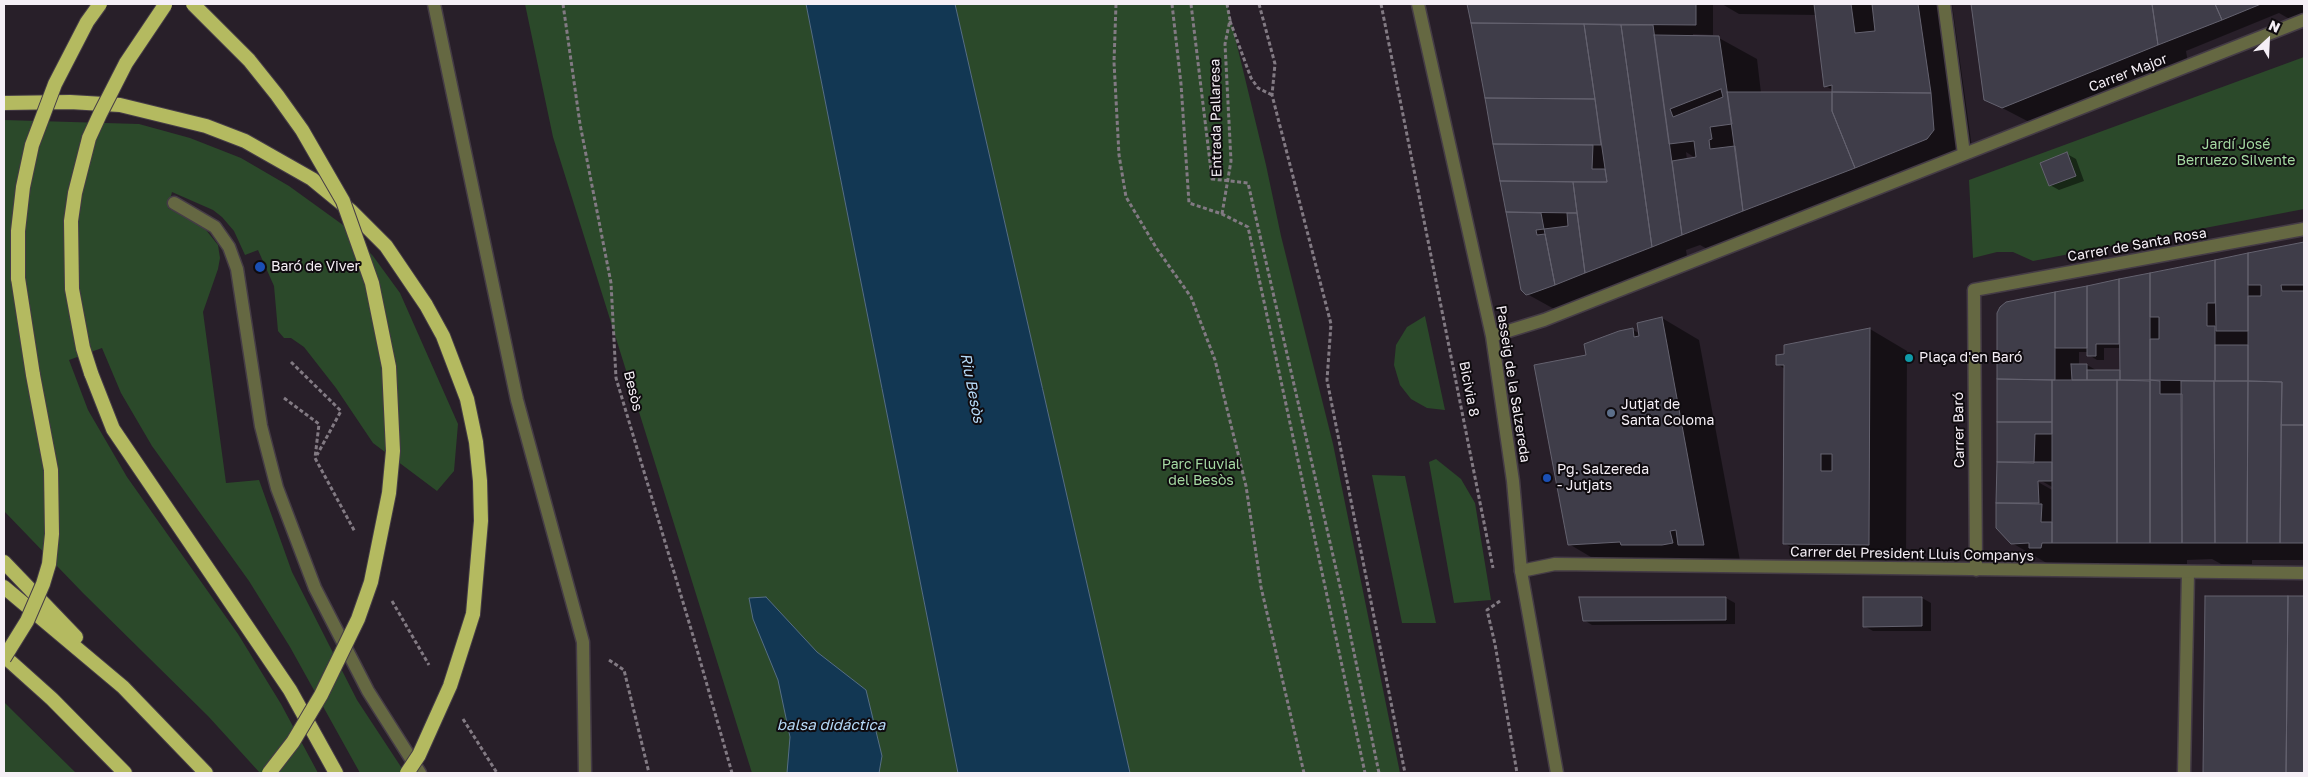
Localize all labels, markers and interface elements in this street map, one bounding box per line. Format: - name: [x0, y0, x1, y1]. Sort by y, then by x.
- north arrow: [2243, 15, 2293, 65]
- text: N: [2266, 16, 2283, 36]
- street label: Carrer Major: [2086, 50, 2170, 96]
- street label: Entrada Pallaresa: [1207, 59, 1225, 177]
- park label: Jardí José Berruezo Silvente: [2177, 137, 2295, 170]
- street label: Carrer de Santa Rosa: [2066, 224, 2208, 266]
- place label: Baró de Viver: [271, 259, 360, 275]
- marker: Baró de Viver: [253, 260, 267, 274]
- street label: Passeig de la Salzereda: [1492, 304, 1534, 464]
- place label: Plaça d'en Baró: [1919, 350, 2022, 366]
- water label: Riu Besòs: [956, 352, 988, 424]
- marker: Plaça d'en Baró: [1903, 352, 1915, 364]
- street label: Bicivia 8: [1455, 360, 1483, 418]
- street label: Besòs: [620, 369, 646, 413]
- street label: Carrer Baró: [1950, 392, 1968, 468]
- place label: Jutjat de Santa Coloma: [1621, 397, 1714, 430]
- marker: Jutjat de Santa Coloma: [1605, 407, 1617, 419]
- park label: Parc Fluvial del Besòs: [1162, 457, 1240, 490]
- place label: Pg. Salzereda - Jutjats: [1557, 462, 1649, 494]
- marker: Pg. Salzereda - Jutjats: [1541, 472, 1553, 484]
- street label: Carrer del President Lluis Companys: [1790, 543, 2034, 565]
- water label: balsa didáctica: [777, 716, 885, 734]

